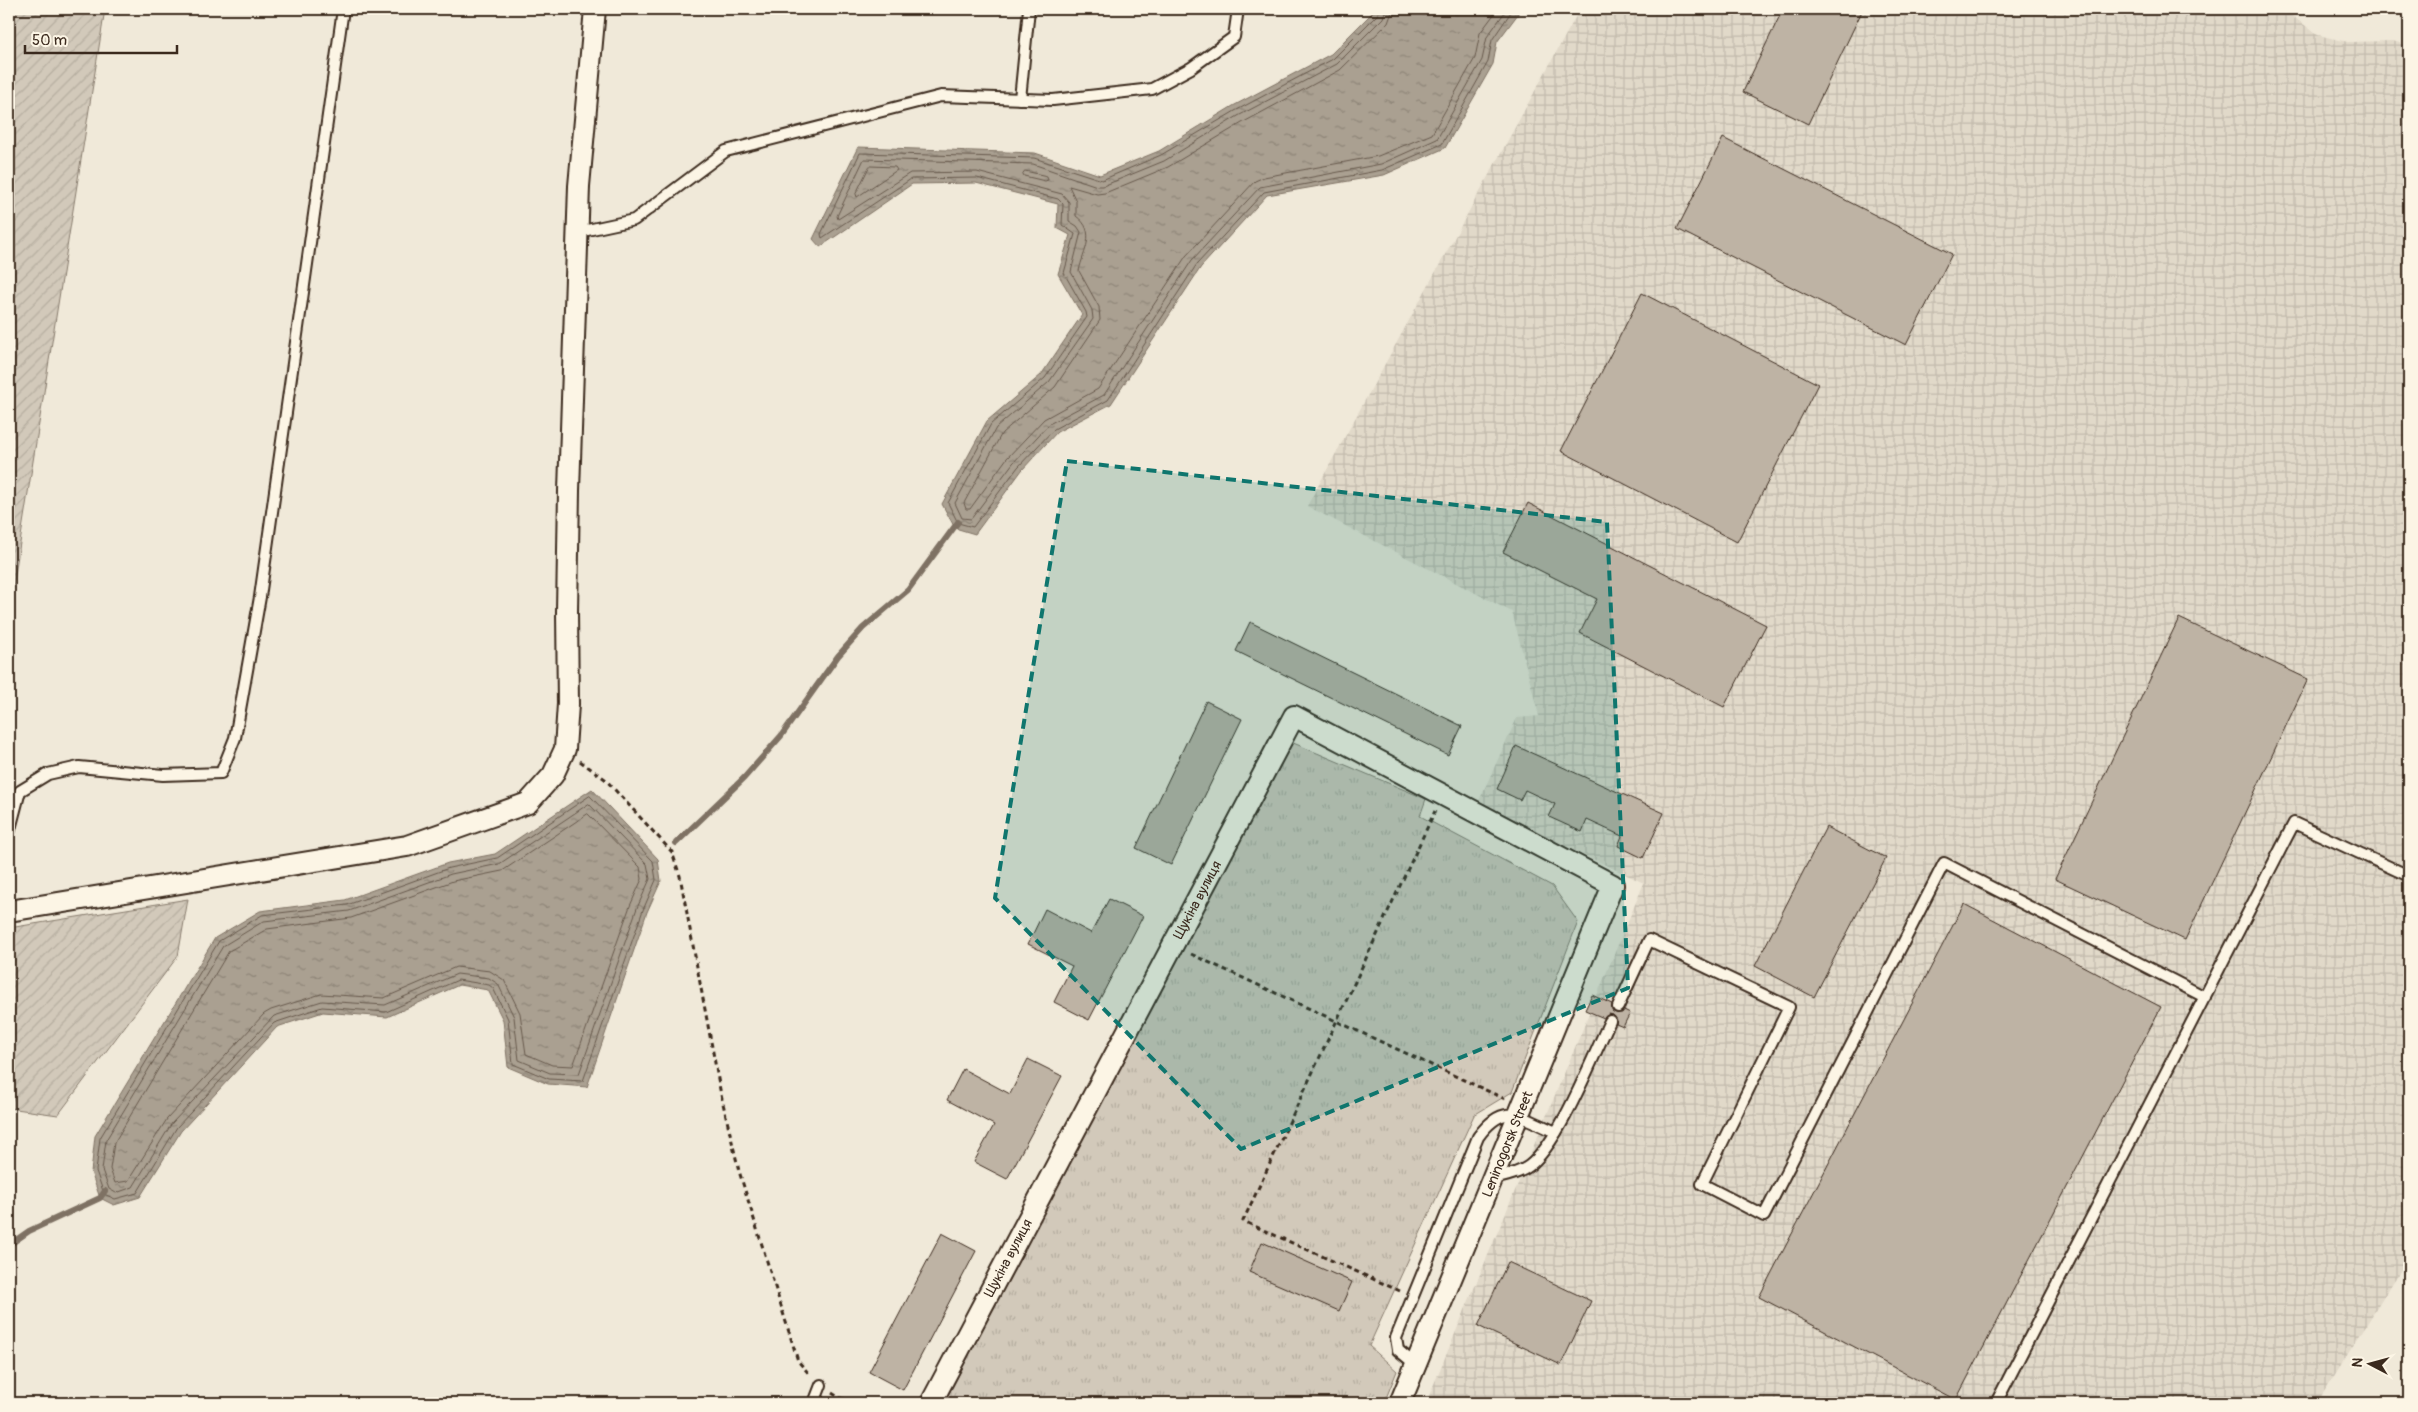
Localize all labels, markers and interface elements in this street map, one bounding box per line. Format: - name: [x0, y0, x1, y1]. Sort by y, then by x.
- scale bar: [25, 22, 178, 54]
- text: 50 m: [32, 31, 67, 50]
- street label: Щукіна вулиця: [1170, 858, 1225, 942]
- street label: Leninogorsk Street: [1478, 1088, 1537, 1200]
- street label: Щукіна вулиця: [980, 1216, 1036, 1300]
- north arrow: [2346, 1340, 2396, 1390]
- text: N: [2349, 1357, 2367, 1368]

